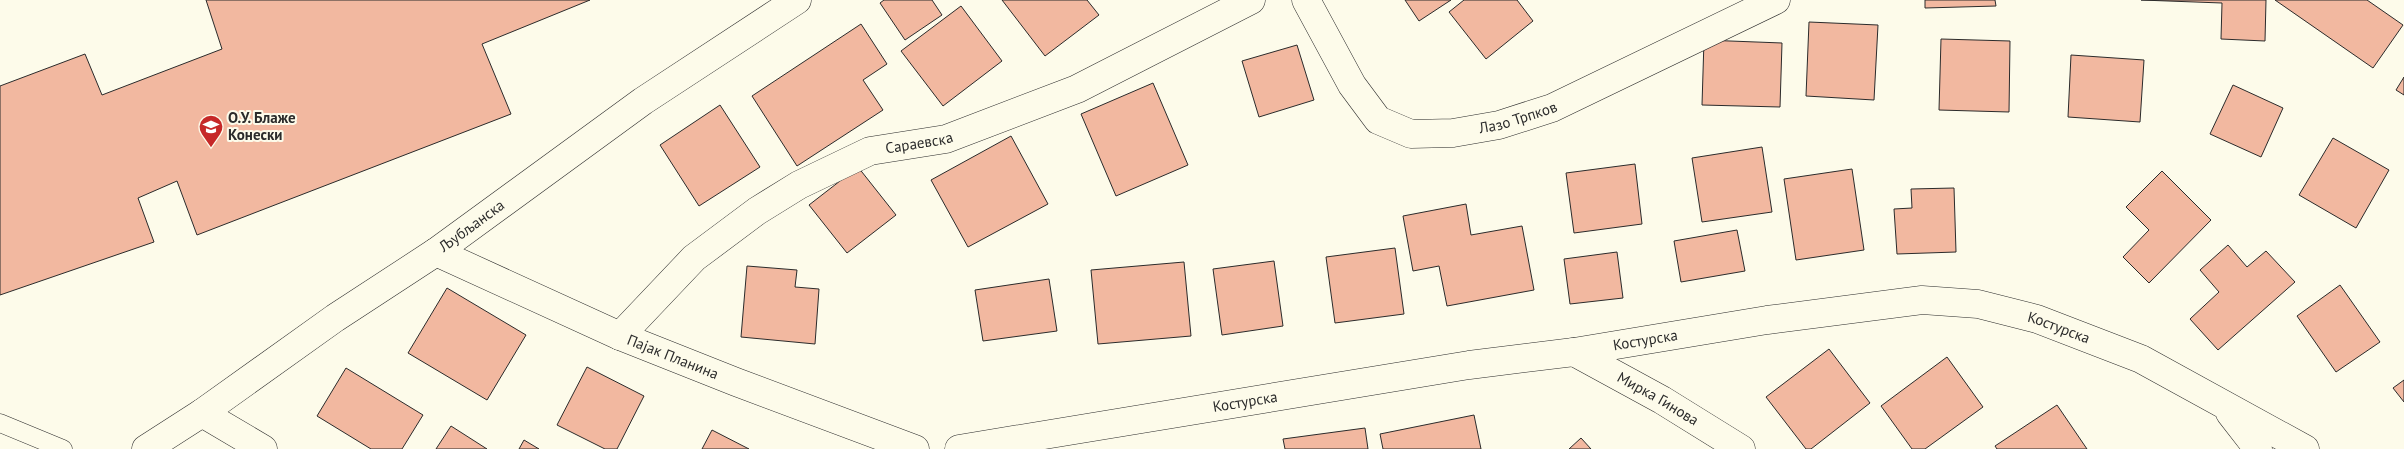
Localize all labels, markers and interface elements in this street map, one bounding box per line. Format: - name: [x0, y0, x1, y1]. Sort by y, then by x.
- street label: Лазо Трпков: [1477, 97, 1560, 137]
- place label: О.У. Блаже Конески: [228, 108, 296, 144]
- school or university icon: О.У. Блаже Конески: [198, 114, 224, 148]
- street label: Сараевска: [884, 127, 956, 157]
- street label: Љубљанска: [434, 195, 508, 256]
- street label: Костурска: [2026, 307, 2093, 348]
- street label: Костурска: [1612, 325, 1679, 354]
- street label: Пајак Планина: [624, 330, 721, 383]
- street label: Мирка Гинова: [1614, 367, 1702, 429]
- street label: Костурска: [1211, 387, 1279, 416]

